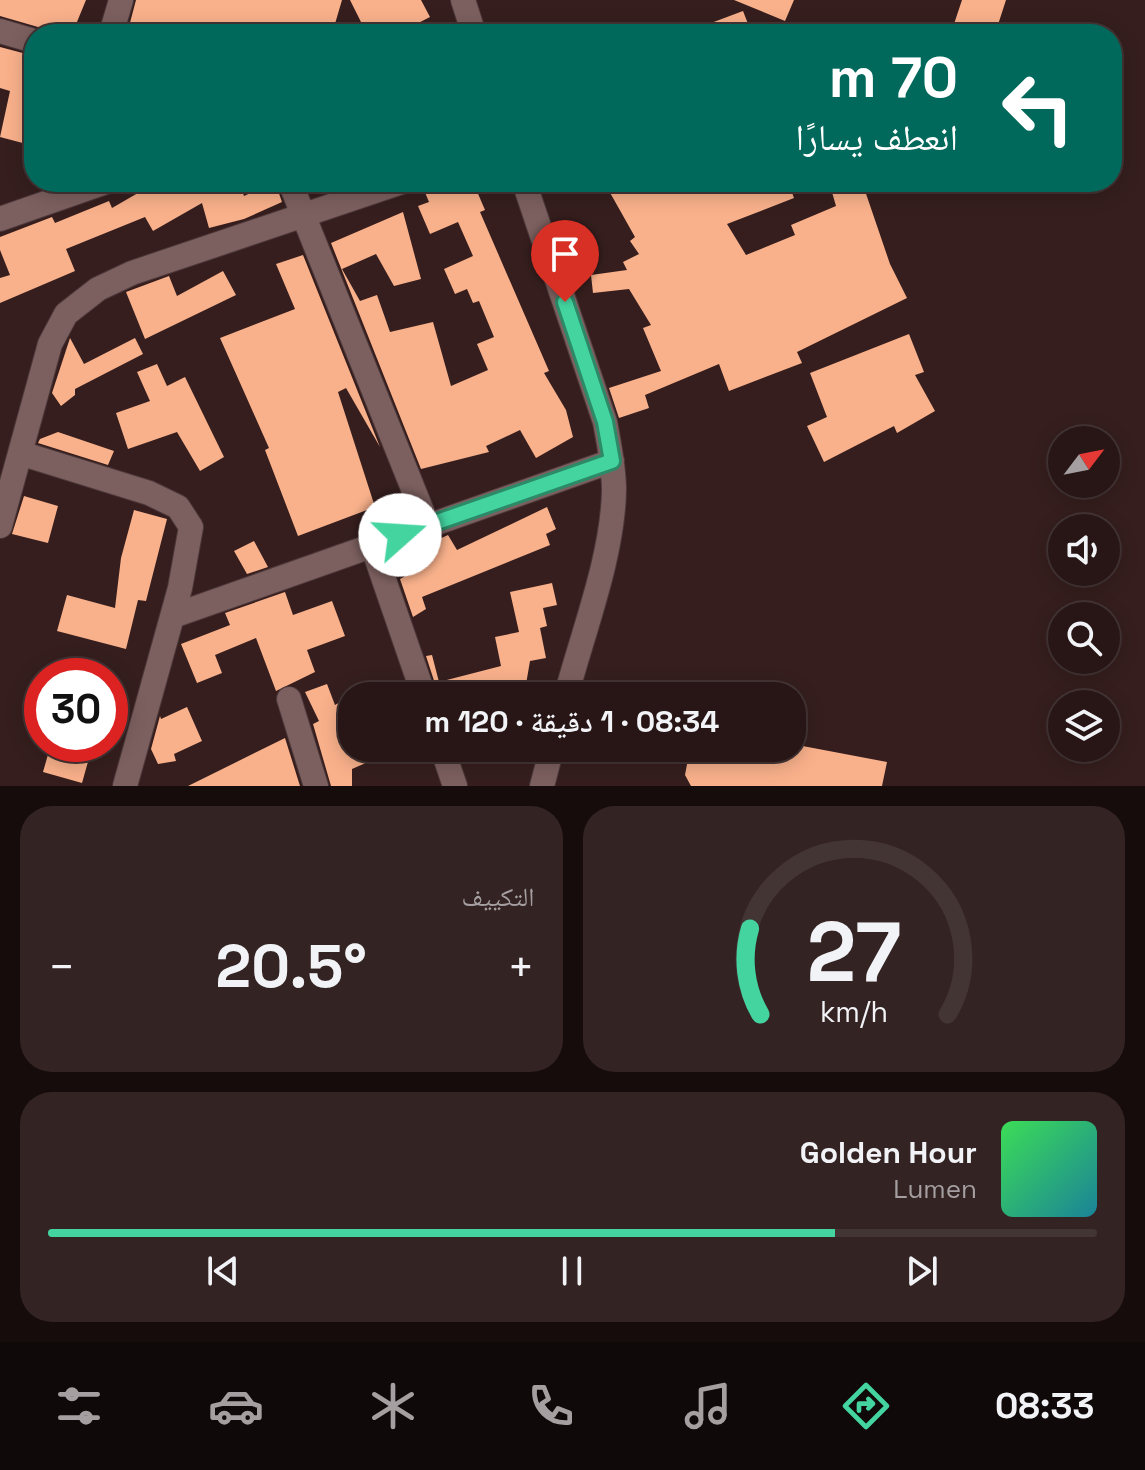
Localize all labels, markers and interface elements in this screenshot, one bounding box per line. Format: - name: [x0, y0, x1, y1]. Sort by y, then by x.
- text: 70 m: [829, 42, 958, 113]
- icon: left: [986, 56, 1090, 160]
- text: انعطف يسارًا: [796, 115, 958, 161]
- pin: [531, 220, 599, 302]
- icon: arrive: [543, 232, 587, 276]
- north arrow: [1048, 426, 1120, 498]
- map controls: [1048, 426, 1120, 762]
- position arrow: [358, 493, 442, 577]
- button: sound: [1048, 514, 1120, 586]
- button: search: [1048, 602, 1120, 674]
- speed limit sign: 30: [24, 658, 128, 762]
- button: layers: [1048, 690, 1120, 762]
- text: 08:34 · 1 دقيقة · 120 m: [425, 702, 719, 741]
- text: التكييف: [462, 880, 535, 914]
- text: 27: [806, 899, 901, 1005]
- text: 20.5°: [216, 928, 367, 1005]
- text: −: [48, 939, 75, 995]
- text: +: [507, 939, 534, 995]
- text: km/h: [820, 994, 888, 1030]
- text: Golden Hour: [800, 1133, 977, 1172]
- text: Lumen: [893, 1172, 977, 1206]
- icon: previous: [201, 1249, 245, 1293]
- icon: pause: [550, 1249, 594, 1293]
- icon: next: [900, 1249, 944, 1293]
- icon: filters: [51, 1378, 107, 1434]
- icon: car: [208, 1378, 264, 1434]
- icon: climate: [365, 1378, 421, 1434]
- icon: phone: [523, 1378, 579, 1434]
- icon: music: [680, 1378, 736, 1434]
- icon: directions: [838, 1378, 894, 1434]
- text: 08:33: [995, 1383, 1094, 1429]

